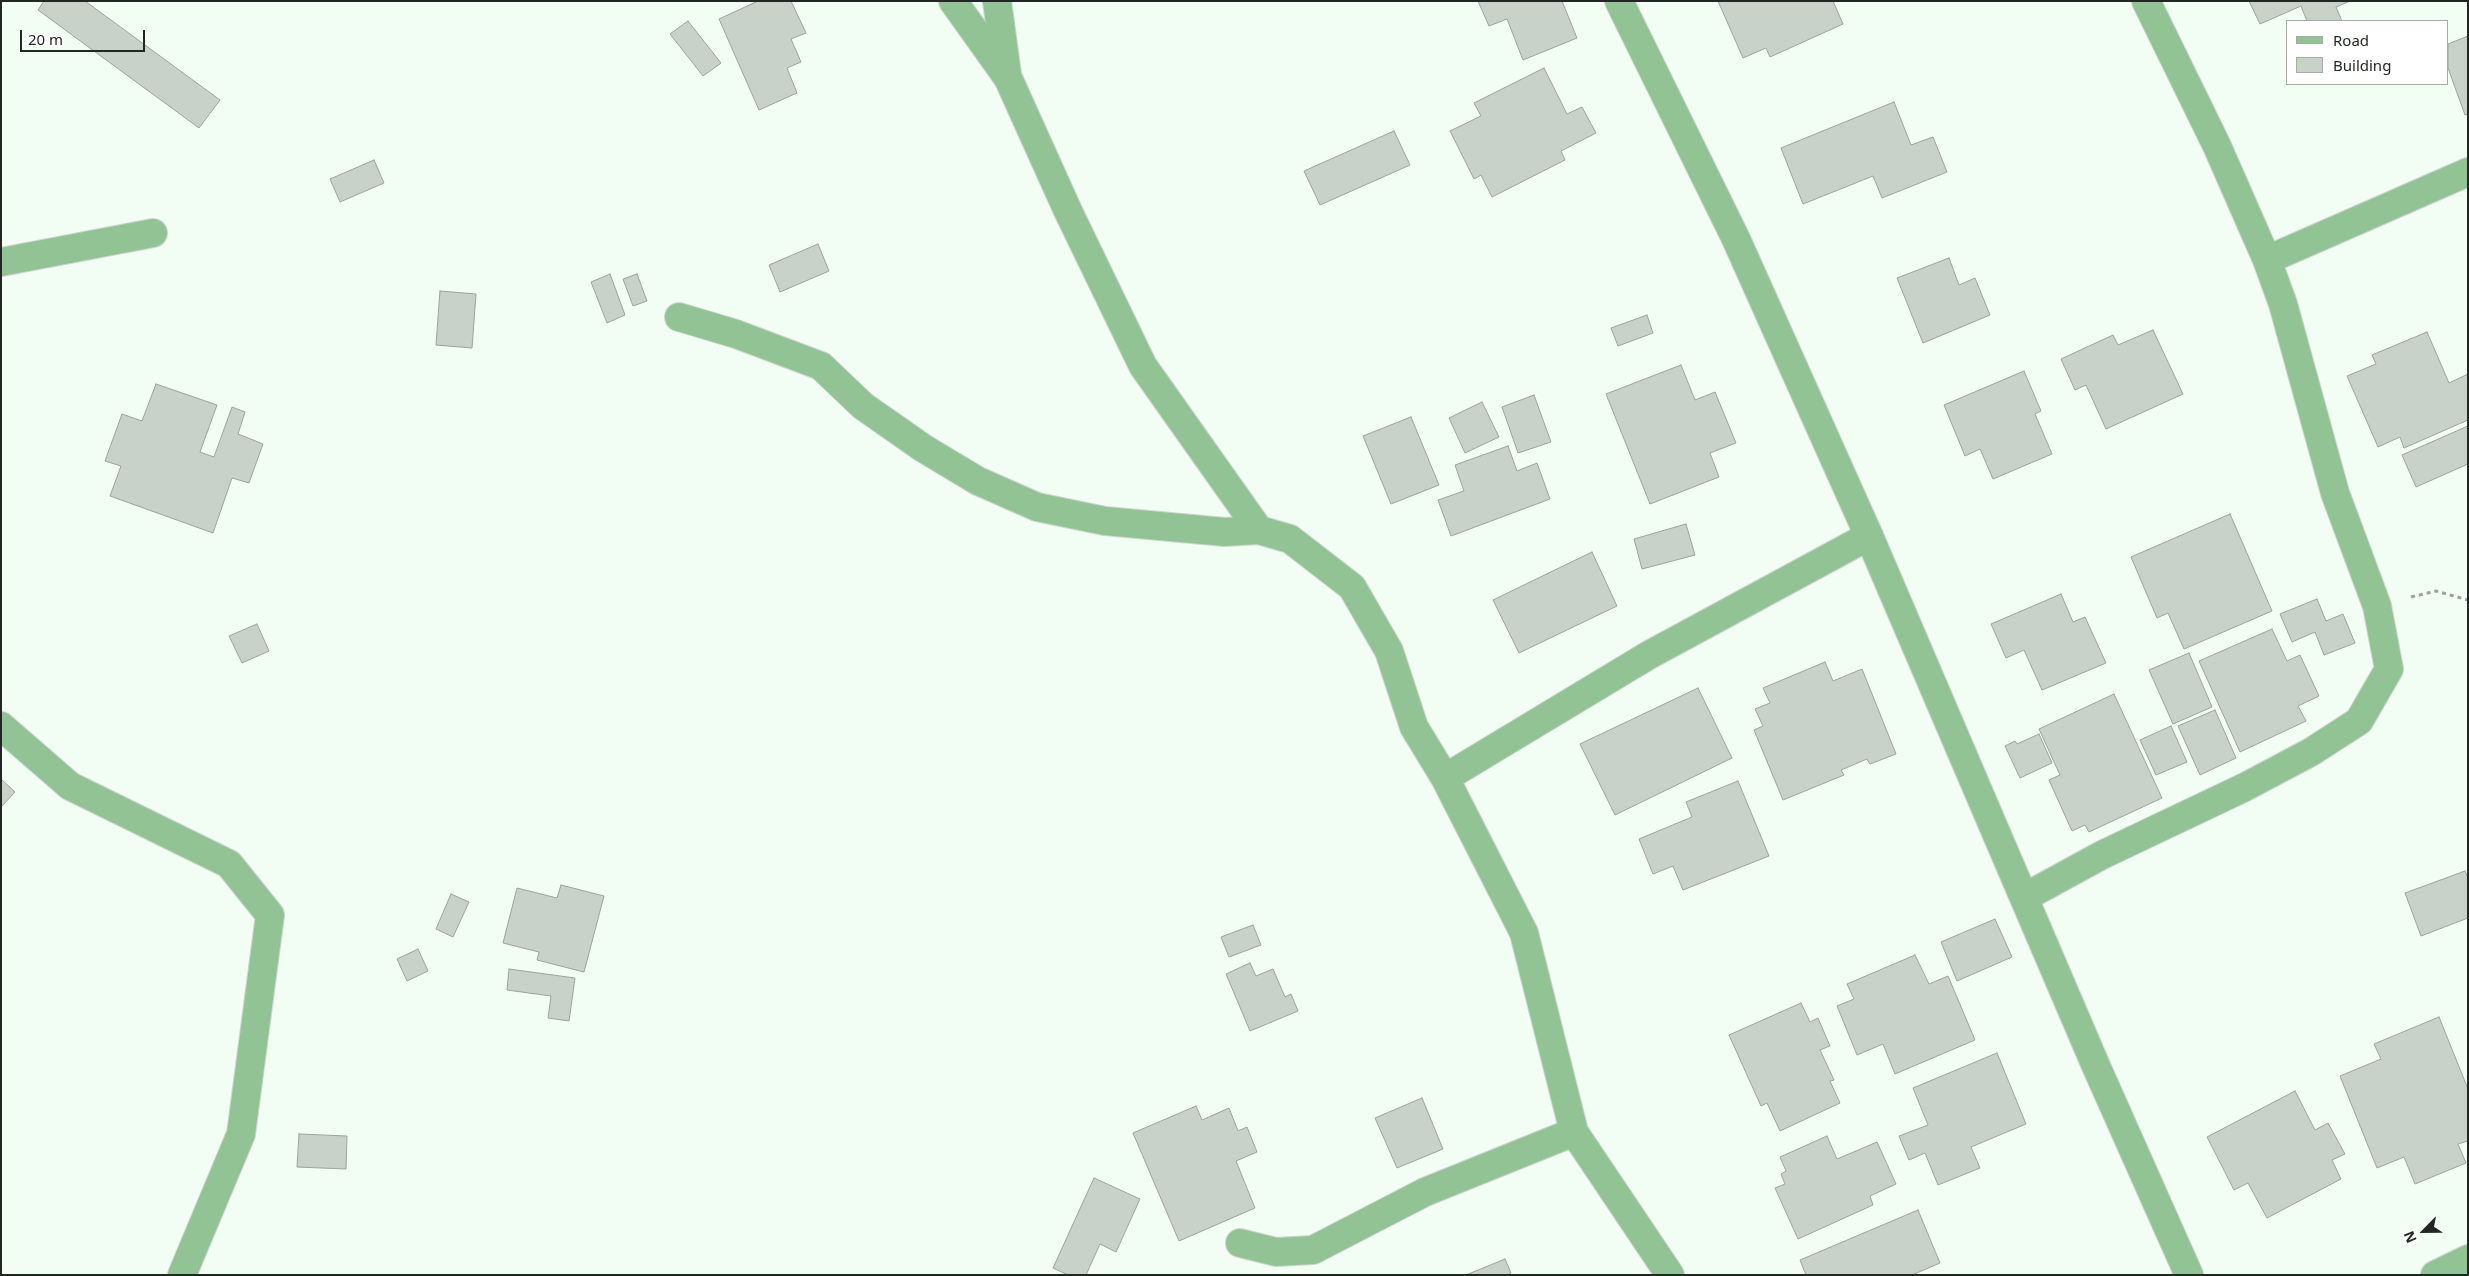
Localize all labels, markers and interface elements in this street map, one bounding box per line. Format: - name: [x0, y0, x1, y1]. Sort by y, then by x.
- scale bar: [22, 20, 148, 52]
- legend: [2286, 20, 2449, 85]
- text: 20 m: [28, 29, 63, 49]
- text: Road: [2333, 30, 2369, 50]
- text: Building: [2333, 55, 2391, 75]
- north arrow: [2399, 1206, 2449, 1256]
- text: N: [2399, 1228, 2421, 1246]

